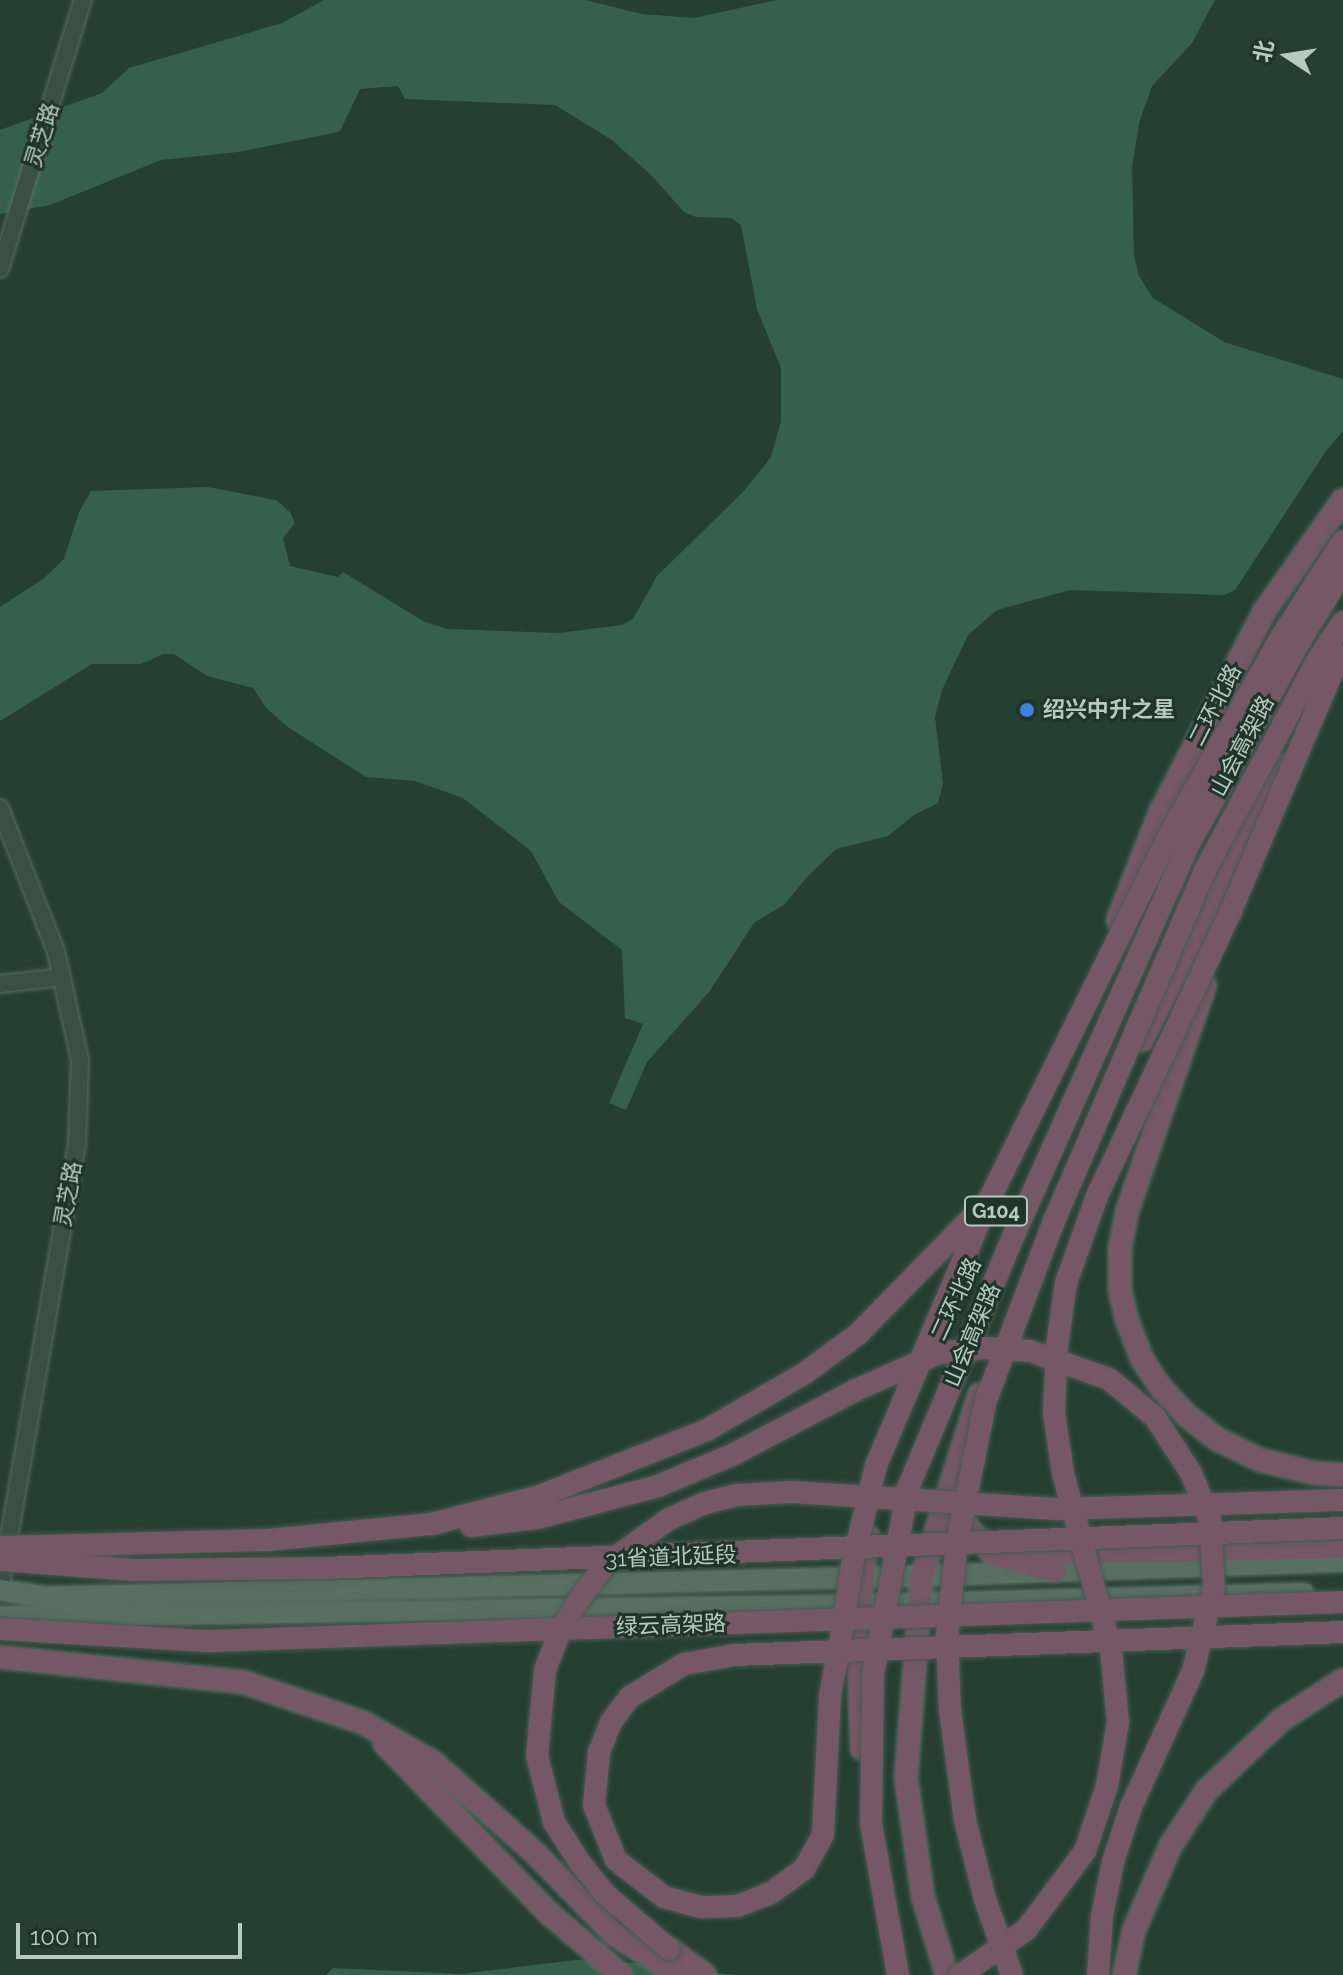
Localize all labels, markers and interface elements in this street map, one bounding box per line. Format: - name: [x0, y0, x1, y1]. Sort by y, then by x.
- north arrow: [1247, 16, 1327, 96]
- text: 北: [1249, 38, 1279, 64]
- street label: 灵芝路: [20, 100, 64, 170]
- street label: 二环北路: [1183, 660, 1247, 750]
- street label: 山会高架路: [1205, 691, 1279, 801]
- place label: 绍兴中升之星: [1043, 697, 1175, 723]
- marker: 绍兴中升之星: [1018, 701, 1036, 719]
- street label: 灵芝路: [49, 1159, 87, 1229]
- road number: G104: [962, 1195, 1030, 1227]
- street label: 二环北路: [925, 1254, 987, 1344]
- street label: 山会高架路: [938, 1279, 1006, 1391]
- street label: 31省道北延段: [605, 1542, 737, 1572]
- street label: 绿云高架路: [616, 1610, 726, 1640]
- scale bar: [20, 1907, 246, 1957]
- text: 100 m: [30, 1922, 98, 1951]

